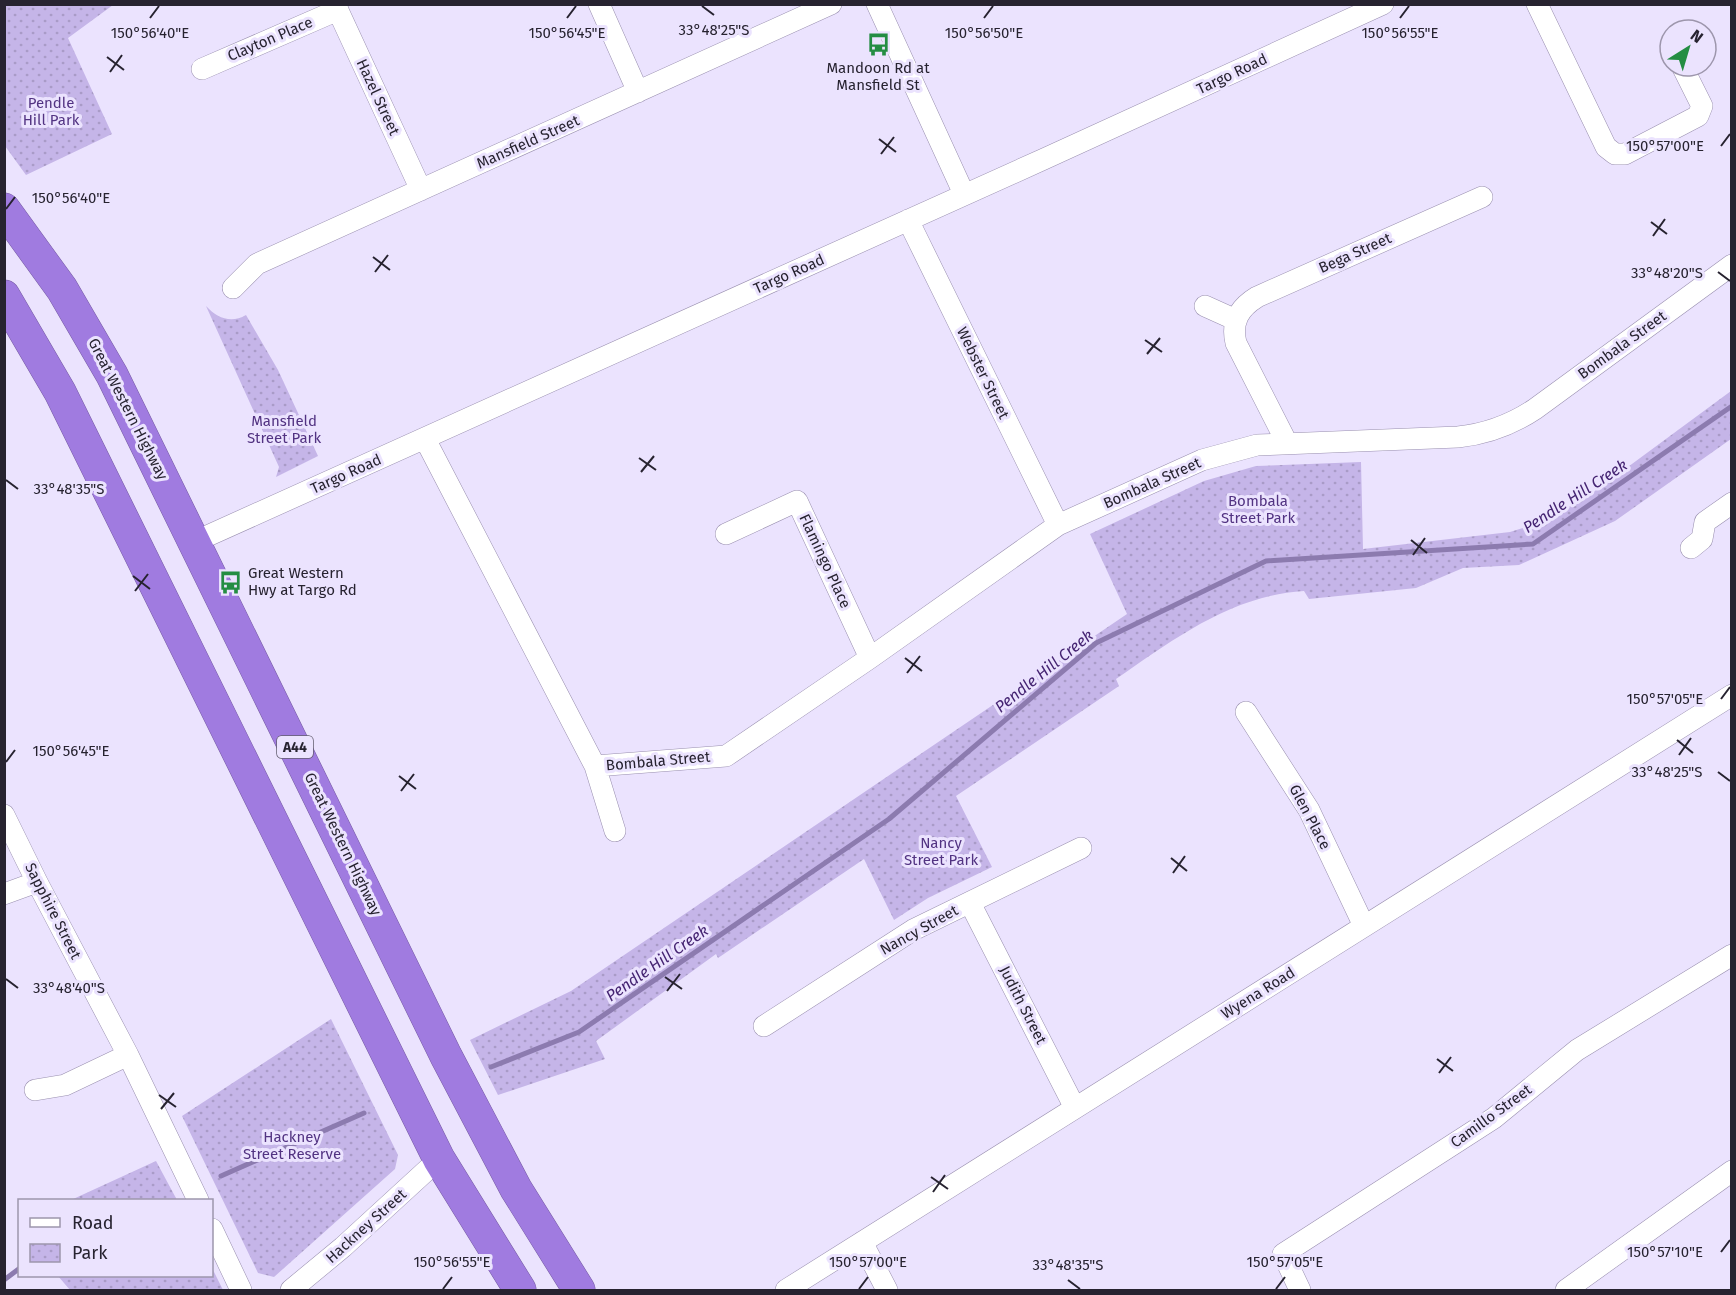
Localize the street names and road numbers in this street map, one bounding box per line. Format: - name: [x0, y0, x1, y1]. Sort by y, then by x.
- street label: Clayton Place: [225, 13, 315, 65]
- street label: Targo Road: [1194, 50, 1270, 98]
- street label: Hazel Street: [353, 56, 404, 139]
- street label: Mansfield Street: [474, 111, 583, 173]
- street label: Bega Street: [1316, 229, 1395, 277]
- street label: Targo Road: [751, 250, 827, 298]
- street label: Bombala Street: [1574, 307, 1670, 383]
- street label: Webster Street: [953, 324, 1013, 422]
- street label: Great Western Highway: [84, 335, 172, 483]
- street label: Targo Road: [308, 450, 384, 498]
- street label: Bombala Street: [1101, 453, 1204, 513]
- street label: Flamingo Place: [795, 511, 855, 611]
- road number: A44: [277, 736, 313, 758]
- street label: Bombala Street: [605, 747, 711, 775]
- street label: Great Western Highway: [301, 770, 386, 919]
- street label: Glen Place: [1285, 782, 1335, 852]
- street label: Sapphire Street: [21, 860, 85, 963]
- street label: Nancy Street: [877, 901, 962, 959]
- street label: Judith Street: [996, 963, 1051, 1048]
- street label: Wyena Road: [1218, 963, 1298, 1023]
- street label: Camillo Street: [1447, 1080, 1535, 1151]
- street label: Hackney Street: [322, 1185, 410, 1267]

